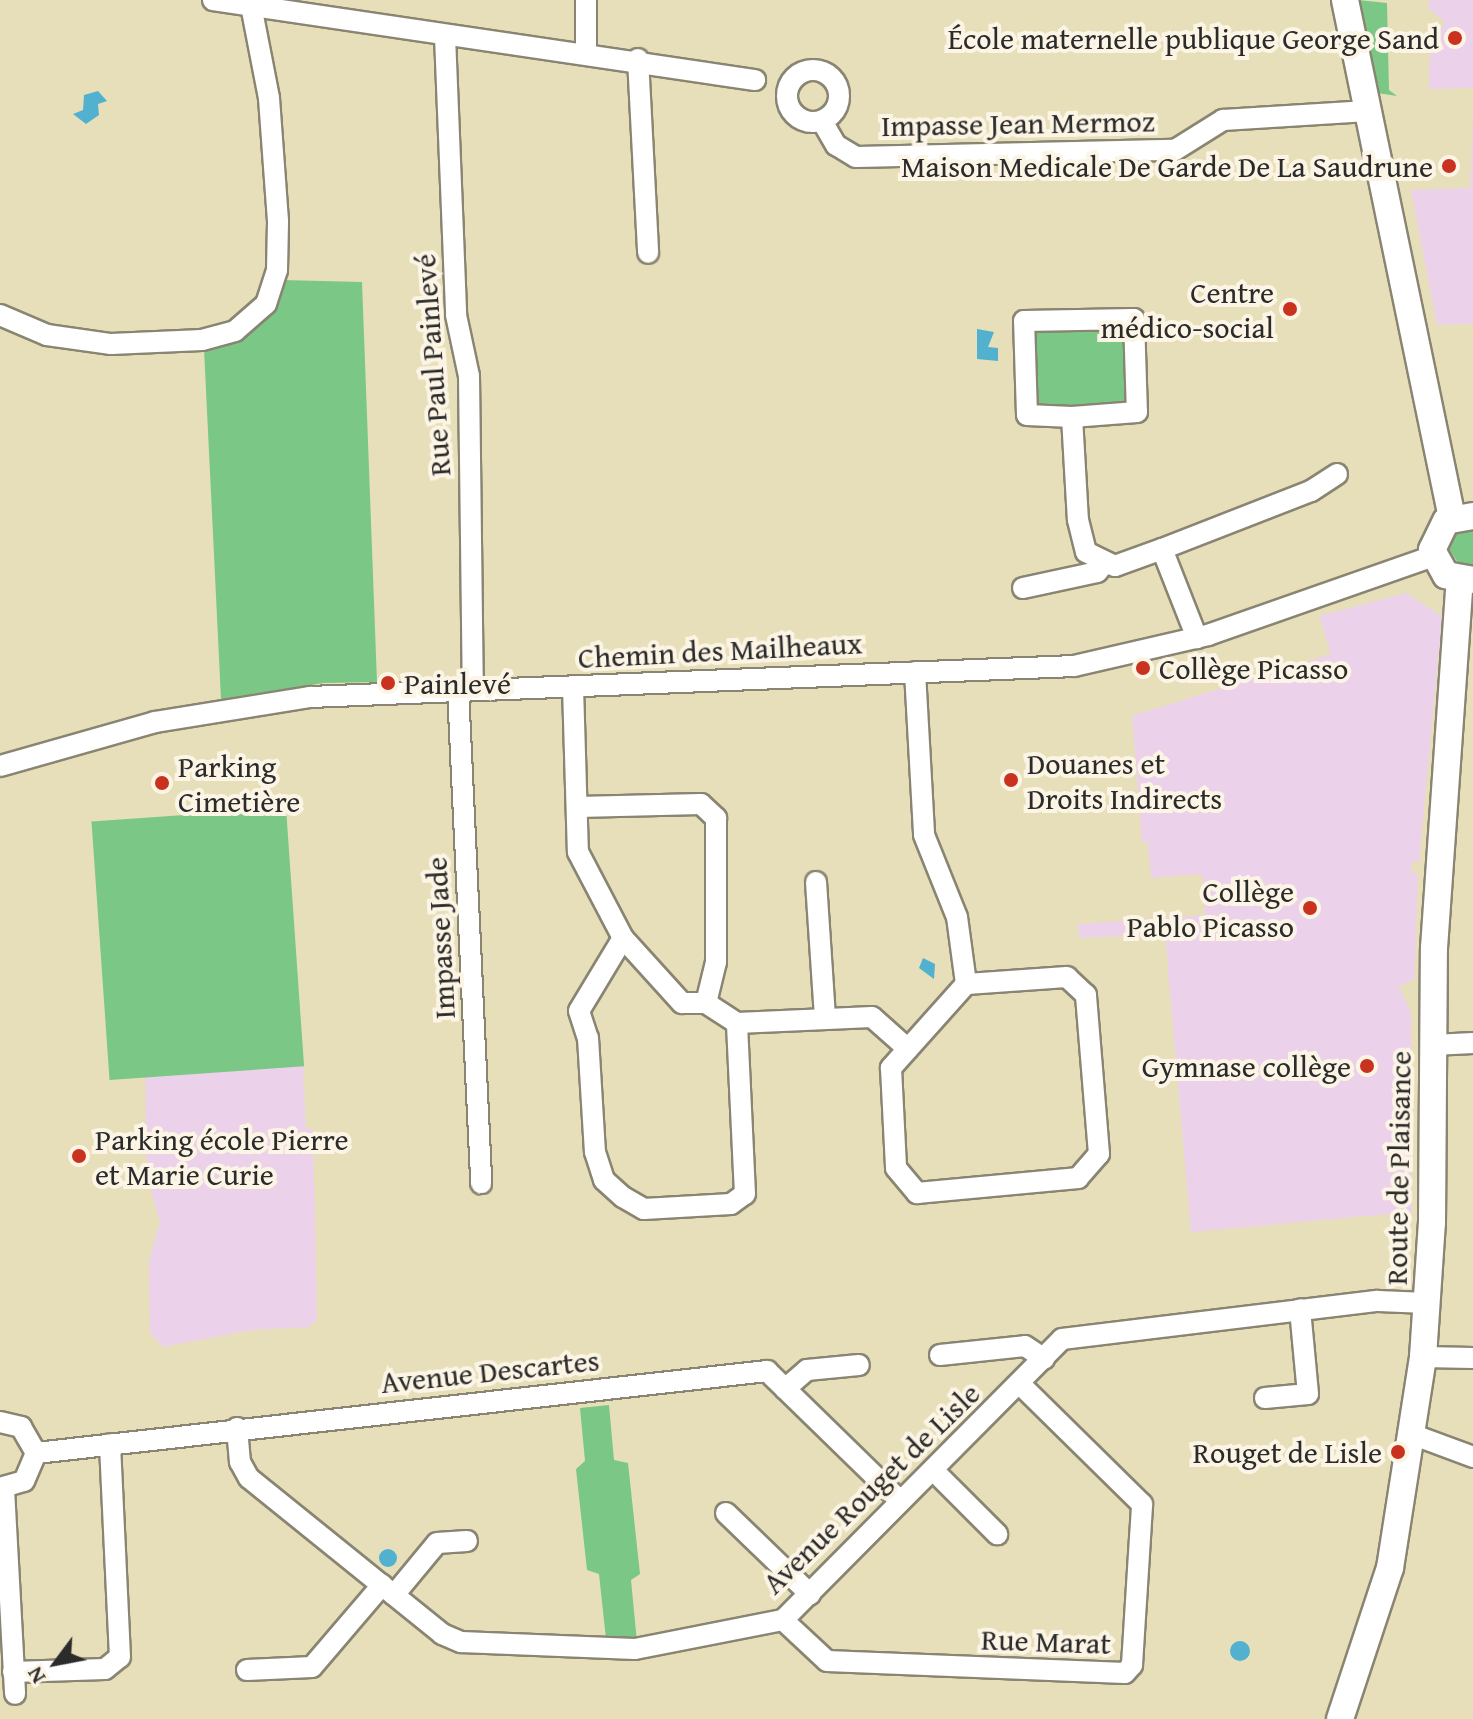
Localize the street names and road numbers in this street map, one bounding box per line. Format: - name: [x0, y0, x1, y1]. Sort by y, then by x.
- street label: Impasse Jean Mermoz: [881, 103, 1155, 143]
- street label: Rue Paul Painlevé: [406, 253, 458, 477]
- street label: Chemin des Mailheaux: [577, 625, 863, 675]
- street label: Impasse Jade: [418, 856, 462, 1020]
- street label: Route de Plaisance: [1378, 1051, 1418, 1285]
- street label: Avenue Descartes: [379, 1342, 601, 1400]
- street label: Avenue Rouget de Lisle: [755, 1375, 987, 1601]
- street label: Rue Marat: [981, 1621, 1111, 1661]

